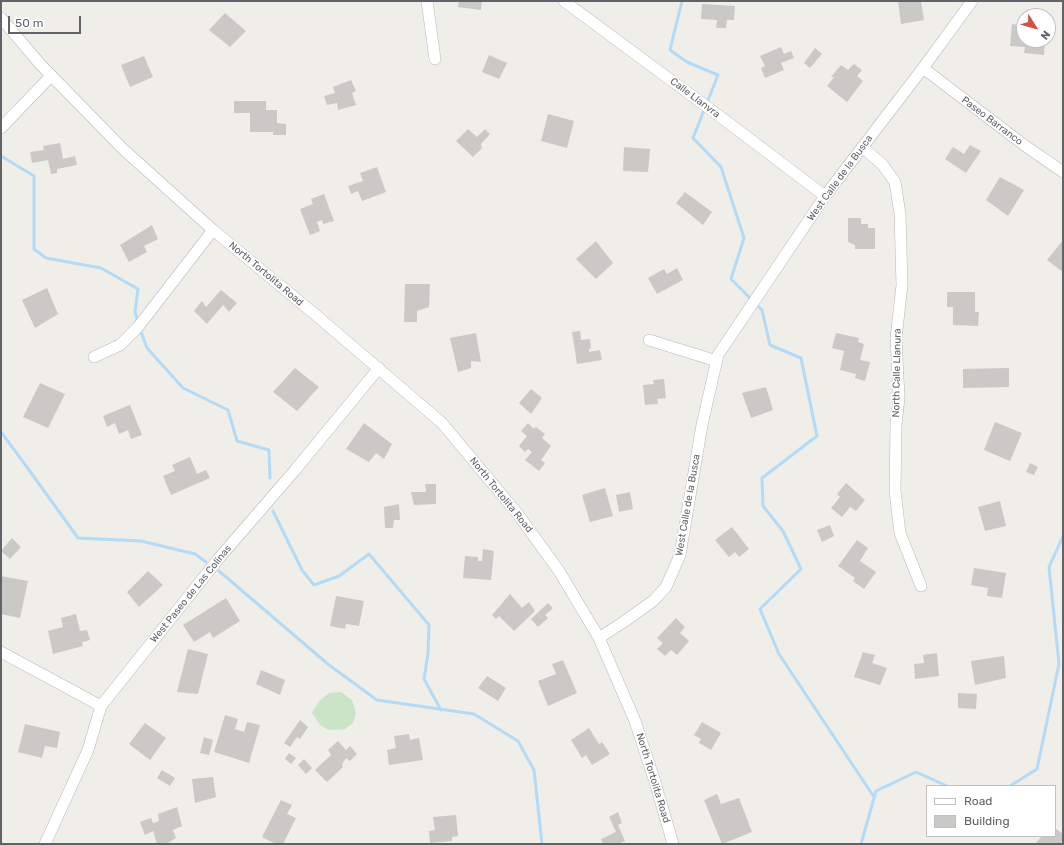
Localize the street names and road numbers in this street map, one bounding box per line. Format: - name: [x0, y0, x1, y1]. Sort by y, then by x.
- street label: Calle Llanvra: [668, 75, 722, 121]
- street label: Paseo Barranco: [959, 94, 1025, 148]
- street label: West Calle de la Busca: [805, 133, 875, 223]
- street label: North Tortolita Road: [226, 239, 306, 309]
- street label: North Calle Llanura: [890, 328, 904, 418]
- street label: West Calle de la Busca: [673, 453, 703, 557]
- street label: North Tortolita Road: [467, 455, 535, 535]
- street label: West Paseo de Las Colinas: [148, 543, 234, 645]
- street label: North Tortolita Road: [634, 732, 672, 824]

